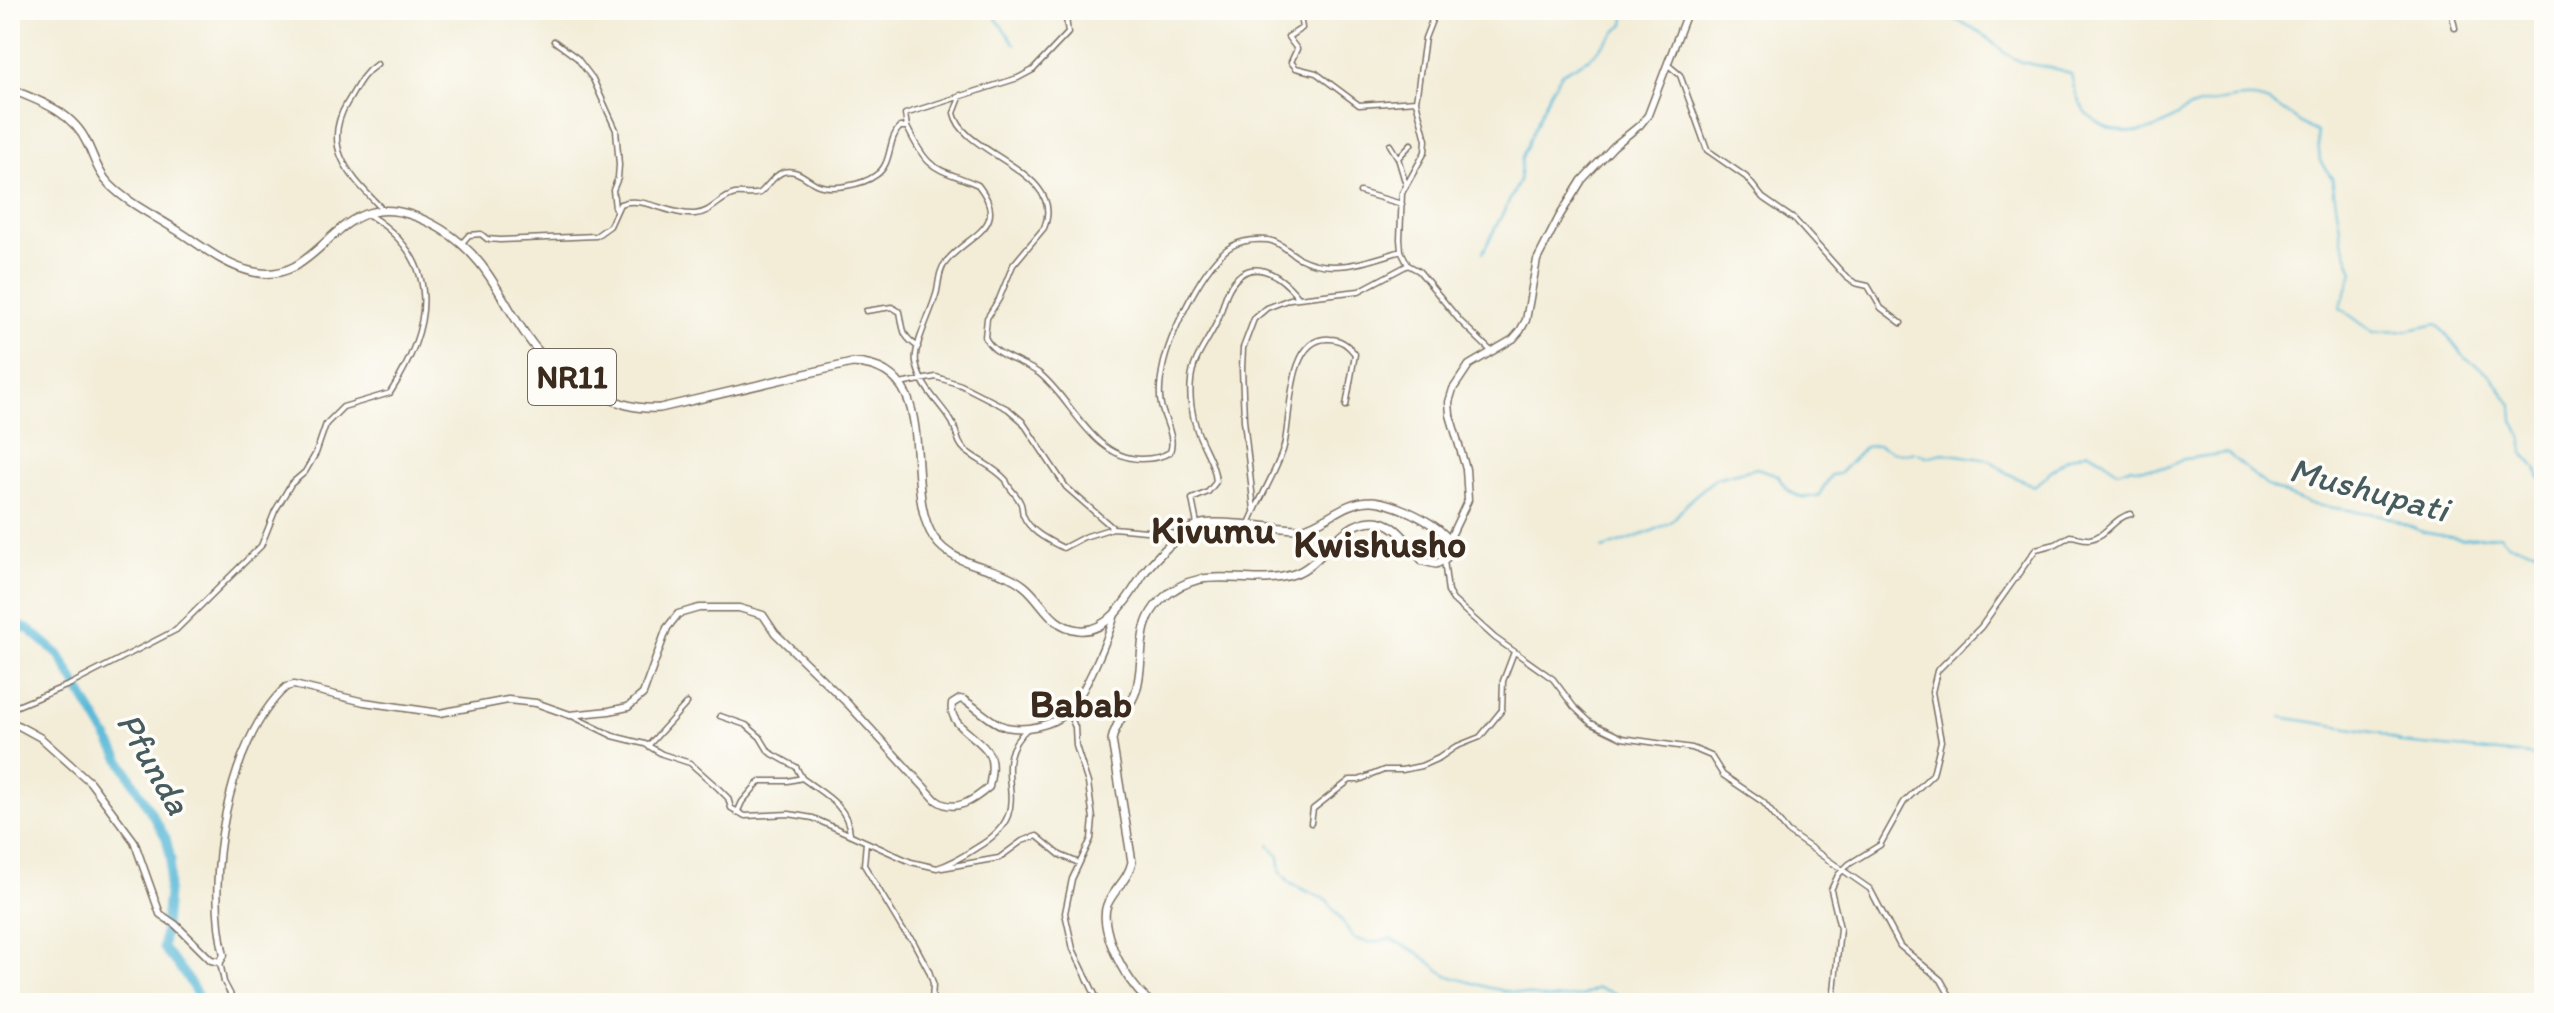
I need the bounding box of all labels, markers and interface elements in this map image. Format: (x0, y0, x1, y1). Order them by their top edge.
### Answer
road number: NR11 (528, 349, 616, 405)
water label: Mushupati (2285, 447, 2457, 532)
district label: Kivumu (1151, 507, 1276, 553)
district label: Kwishusho (1294, 521, 1466, 567)
district label: Babab (1030, 681, 1132, 727)
water label: Pfunda (108, 704, 201, 823)

